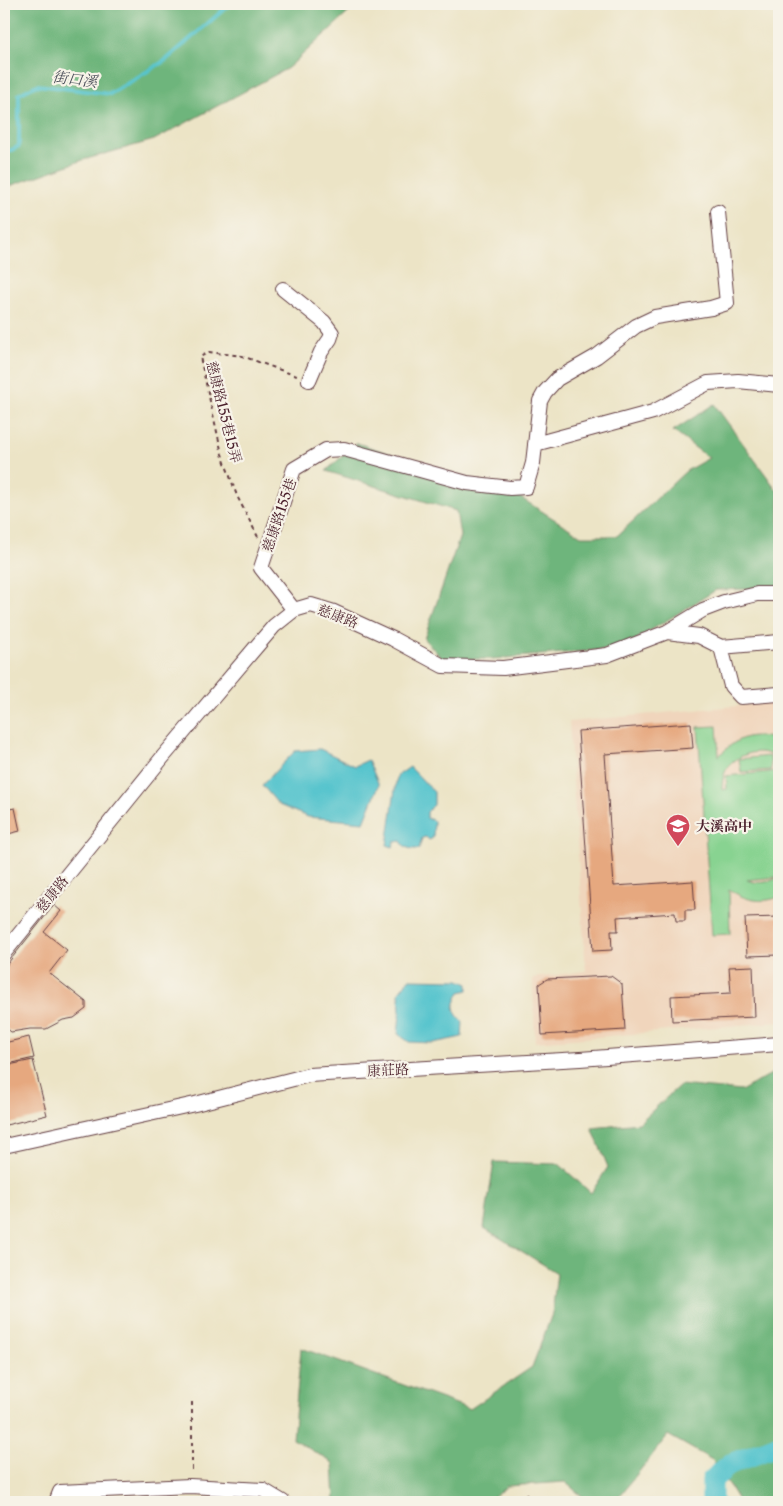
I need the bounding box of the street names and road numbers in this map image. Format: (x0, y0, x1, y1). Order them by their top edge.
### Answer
street label: 慈康路155巷15弄 (203, 359, 245, 465)
street label: 慈康路155巷 (258, 476, 300, 554)
street label: 慈康路 (315, 600, 361, 632)
street label: 慈康路 (32, 872, 72, 916)
street label: 康莊路 (367, 1060, 409, 1080)

